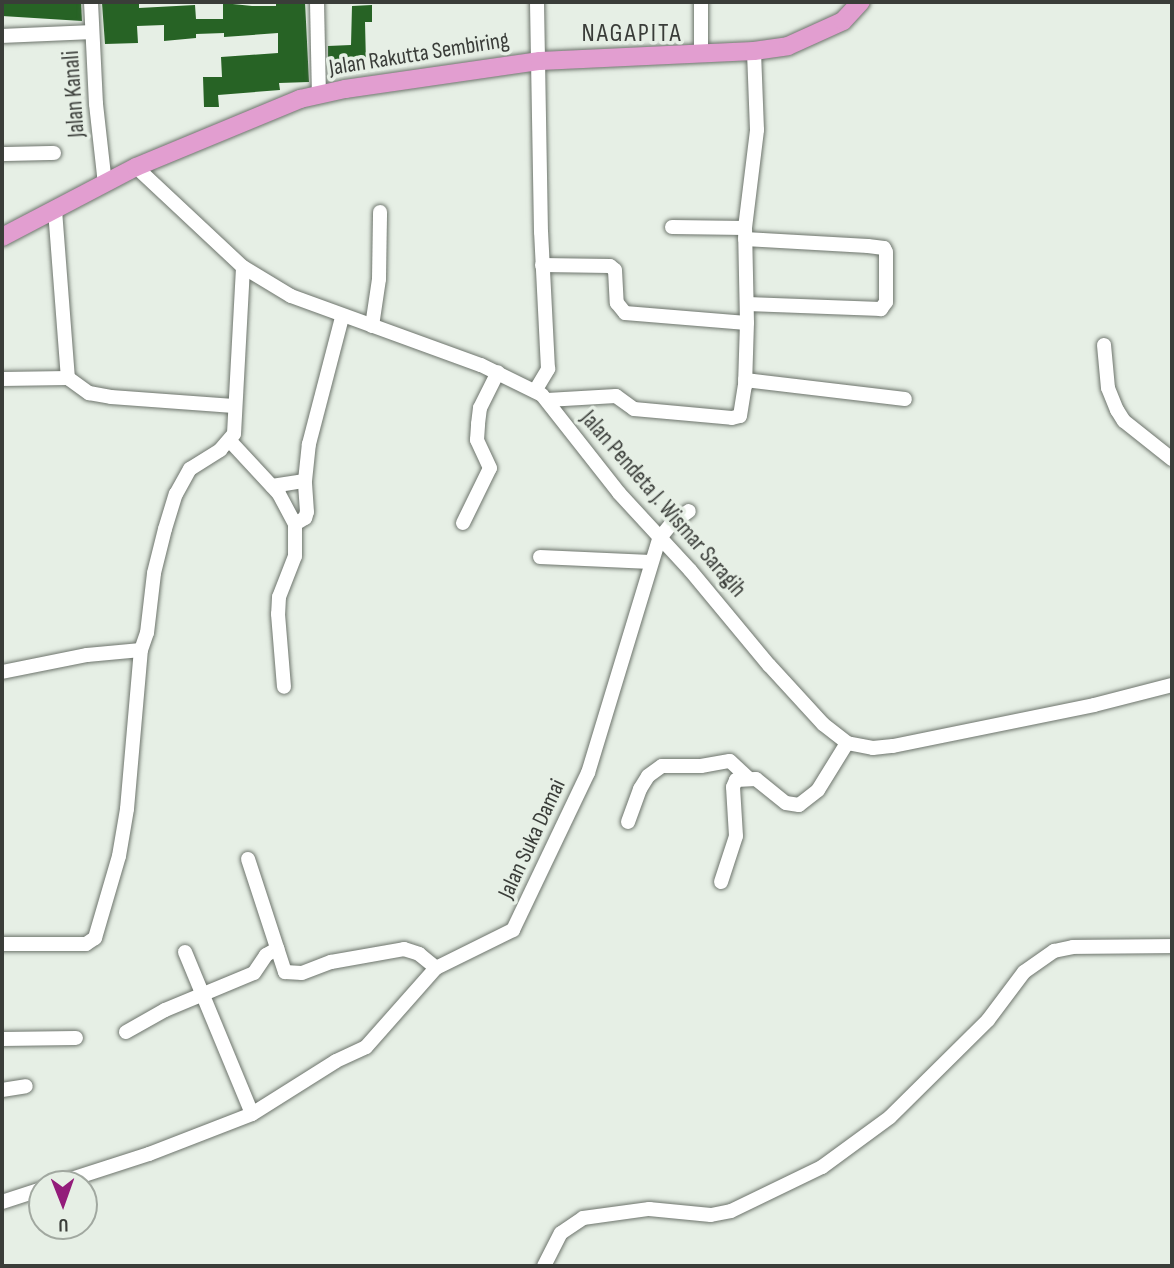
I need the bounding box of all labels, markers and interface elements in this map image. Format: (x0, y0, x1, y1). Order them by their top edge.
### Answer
district label: NAGAPITA (582, 18, 682, 50)
street label: Jalan Rakutta Sembiring (327, 26, 511, 82)
street label: Jalan Kanali (57, 50, 91, 138)
street label: Jalan Pendeta J. Wismar Saragih (575, 405, 751, 603)
street label: Jalan Suka Damai (492, 775, 572, 903)
north arrow (28, 1170, 98, 1240)
text: U (58, 1213, 68, 1236)

